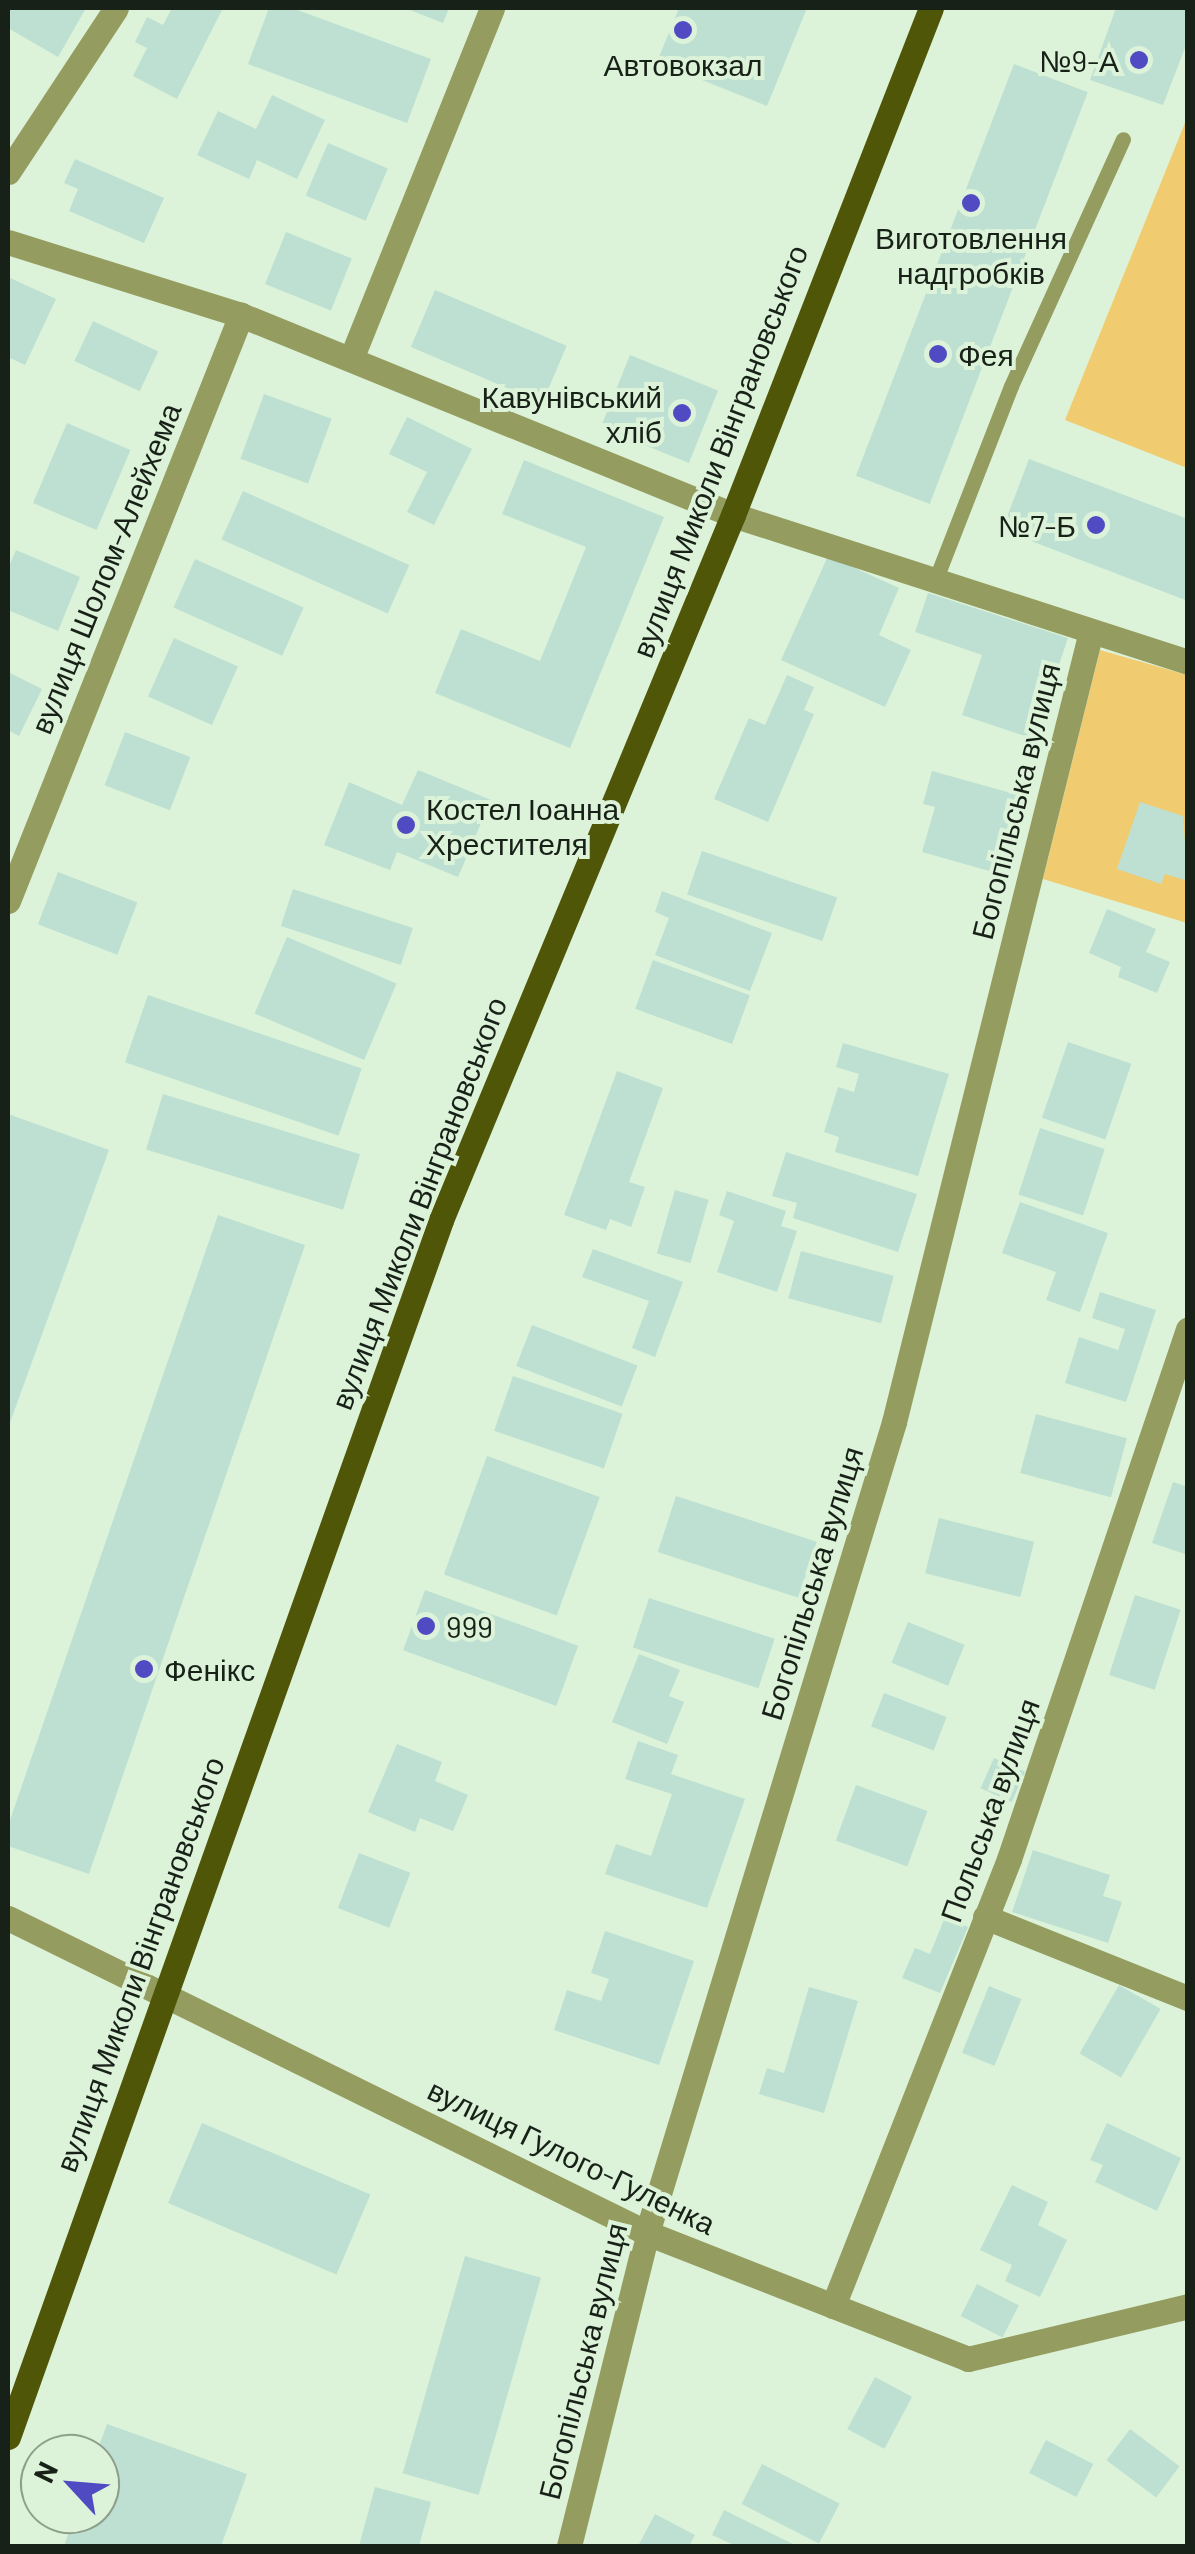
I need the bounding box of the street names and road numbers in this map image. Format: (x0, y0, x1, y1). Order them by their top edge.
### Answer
street label: вулиця Миколи Вінграновського (624, 240, 814, 662)
street label: вулиця Шолом-Алейхема (22, 397, 188, 739)
street label: Богопільська вулиця (963, 659, 1067, 943)
street label: вулиця Миколи Вінграновського (323, 992, 513, 1414)
street label: Богопільська вулиця (752, 1442, 870, 1724)
street label: Польська вулиця (932, 1693, 1046, 1927)
street label: вулиця Миколи Вінграновського (47, 1752, 231, 2176)
street label: вулиця Гулого-Гуленка (423, 2071, 721, 2241)
street label: Богопільська вулиця (530, 2219, 634, 2503)

